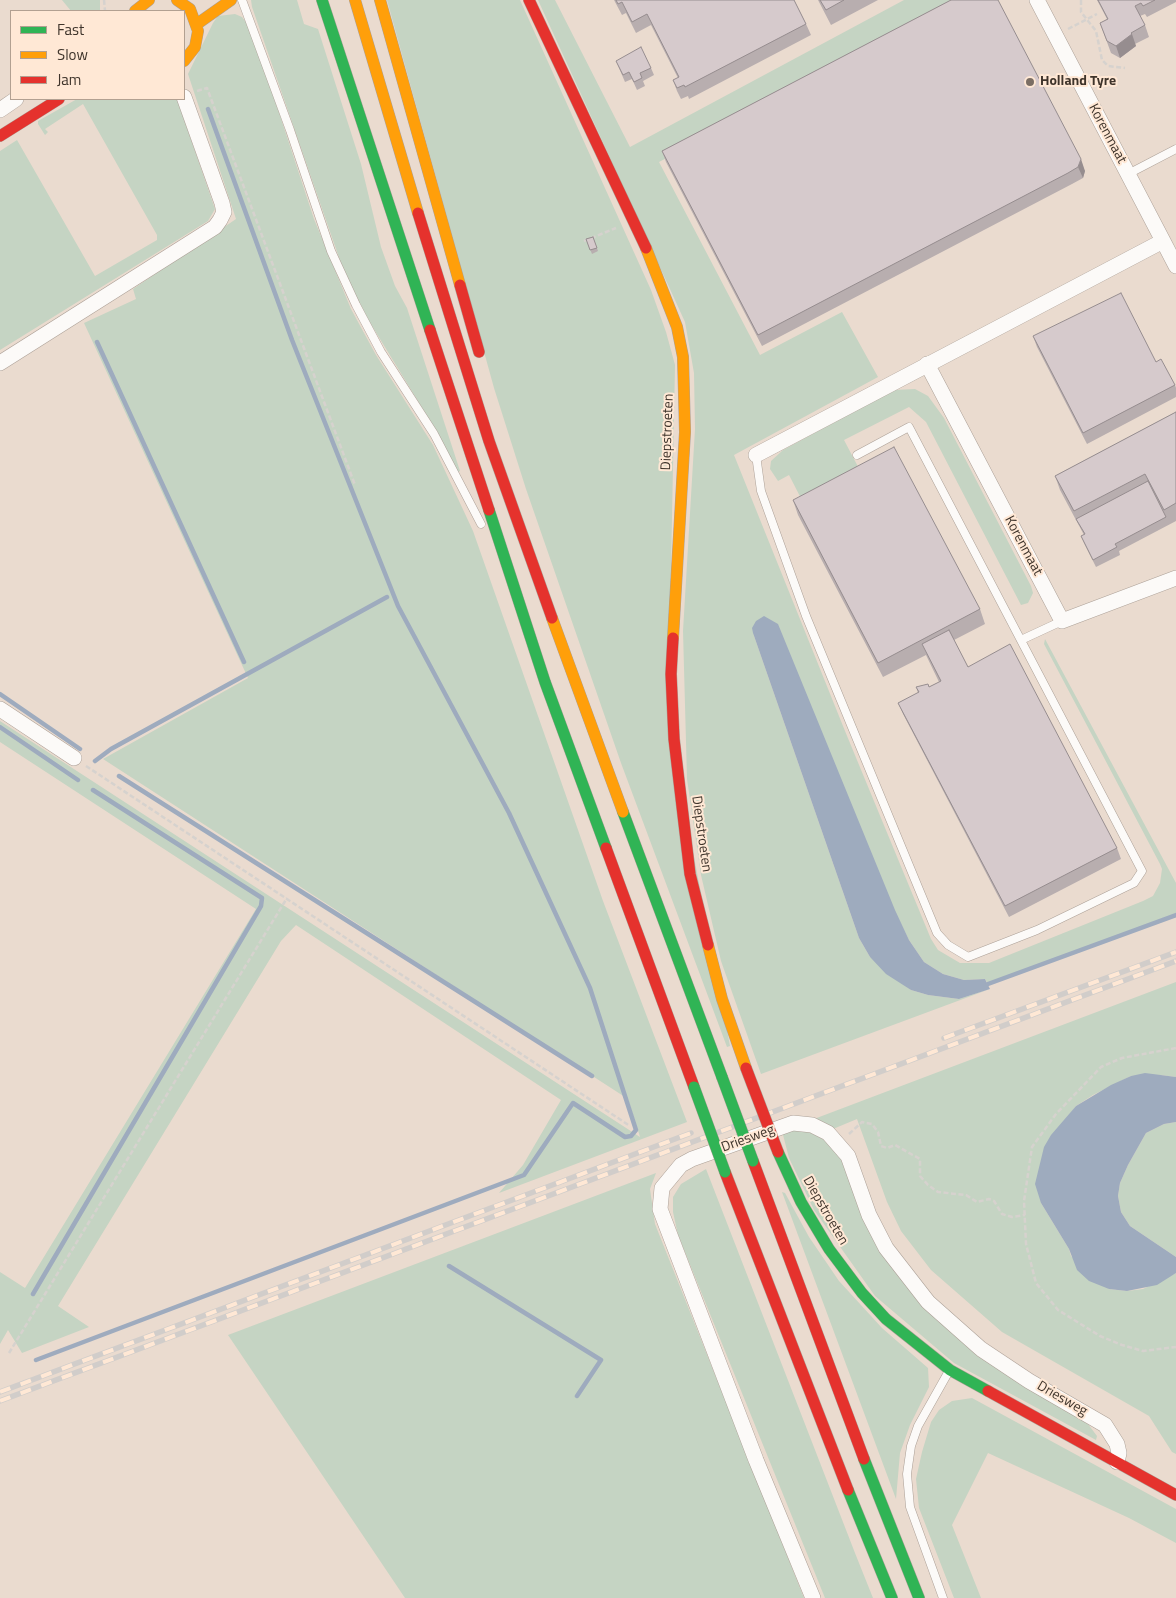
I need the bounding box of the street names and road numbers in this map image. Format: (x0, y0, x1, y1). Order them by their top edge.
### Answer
street label: Korenmaat (1084, 101, 1130, 167)
street label: Diepstroeten (658, 393, 678, 471)
street label: Korenmaat (1000, 513, 1046, 579)
street label: Diepstroeten (687, 795, 715, 873)
street label: Driesweg (719, 1122, 777, 1156)
street label: Diepstroeten (799, 1174, 851, 1248)
street label: Driesweg (1034, 1378, 1090, 1420)

